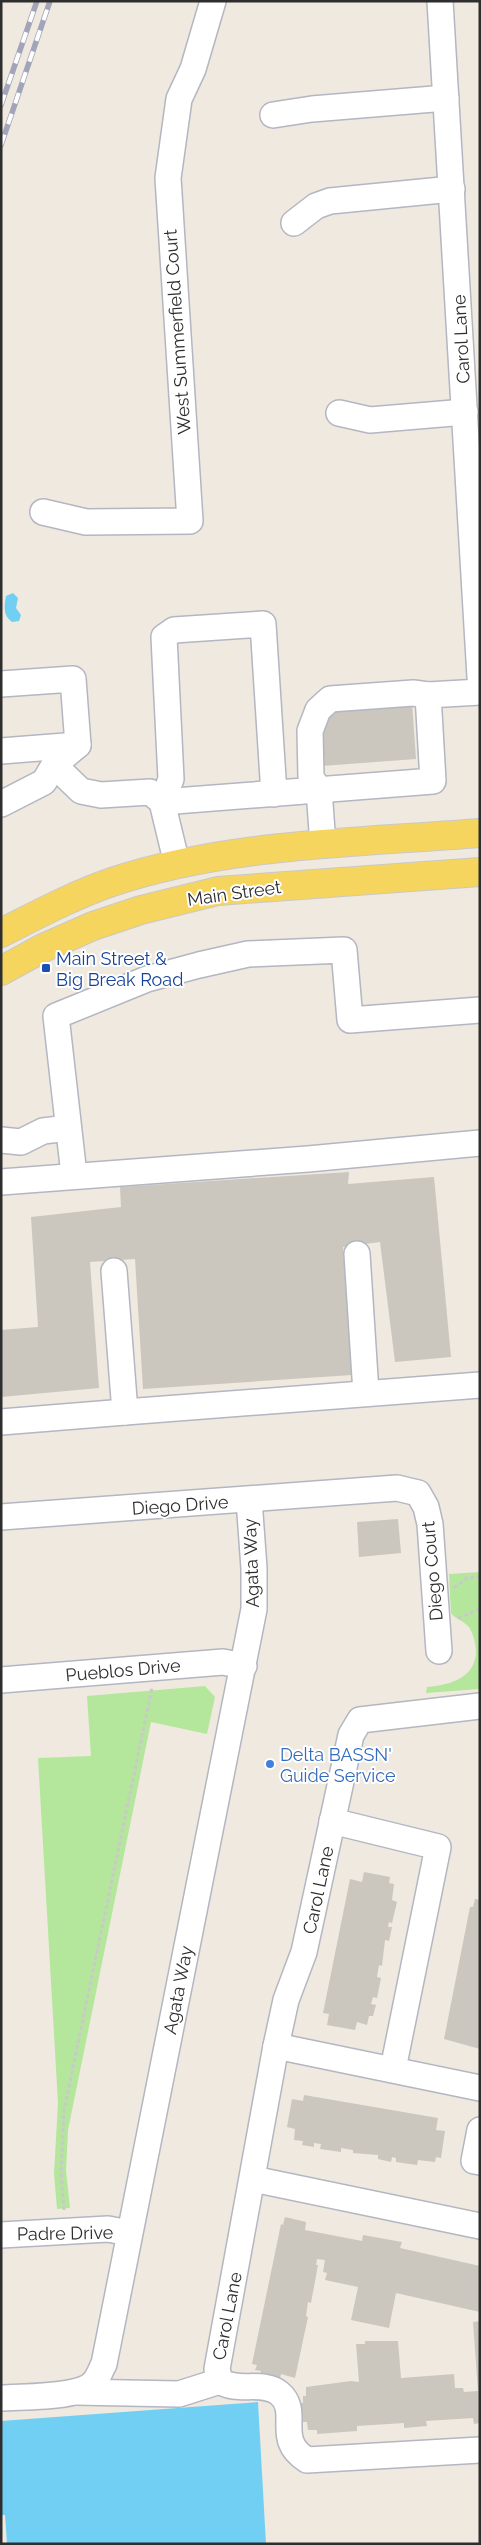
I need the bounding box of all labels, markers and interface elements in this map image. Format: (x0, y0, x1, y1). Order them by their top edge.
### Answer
street label: West Summerfield Court (159, 229, 195, 435)
street label: Carol Lane (448, 293, 474, 384)
street label: Main Street (186, 876, 282, 910)
place label: Main Street & Big Break Road (56, 948, 183, 990)
marker: Main Street & Big Break Road (40, 962, 52, 974)
street label: Diego Drive (131, 1491, 229, 1519)
street label: Agata Way (239, 1518, 263, 1608)
street label: Diego Court (417, 1520, 447, 1622)
street label: Pueblos Drive (65, 1654, 182, 1685)
place label: Delta BASSN' Guide Service (280, 1744, 396, 1786)
marker: Delta BASSN' Guide Service (264, 1758, 276, 1770)
street label: Carol Lane (298, 1844, 338, 1936)
street label: Agata Way (159, 1944, 197, 2036)
street label: Padre Drive (17, 2222, 114, 2244)
street label: Carol Lane (208, 2270, 246, 2362)

